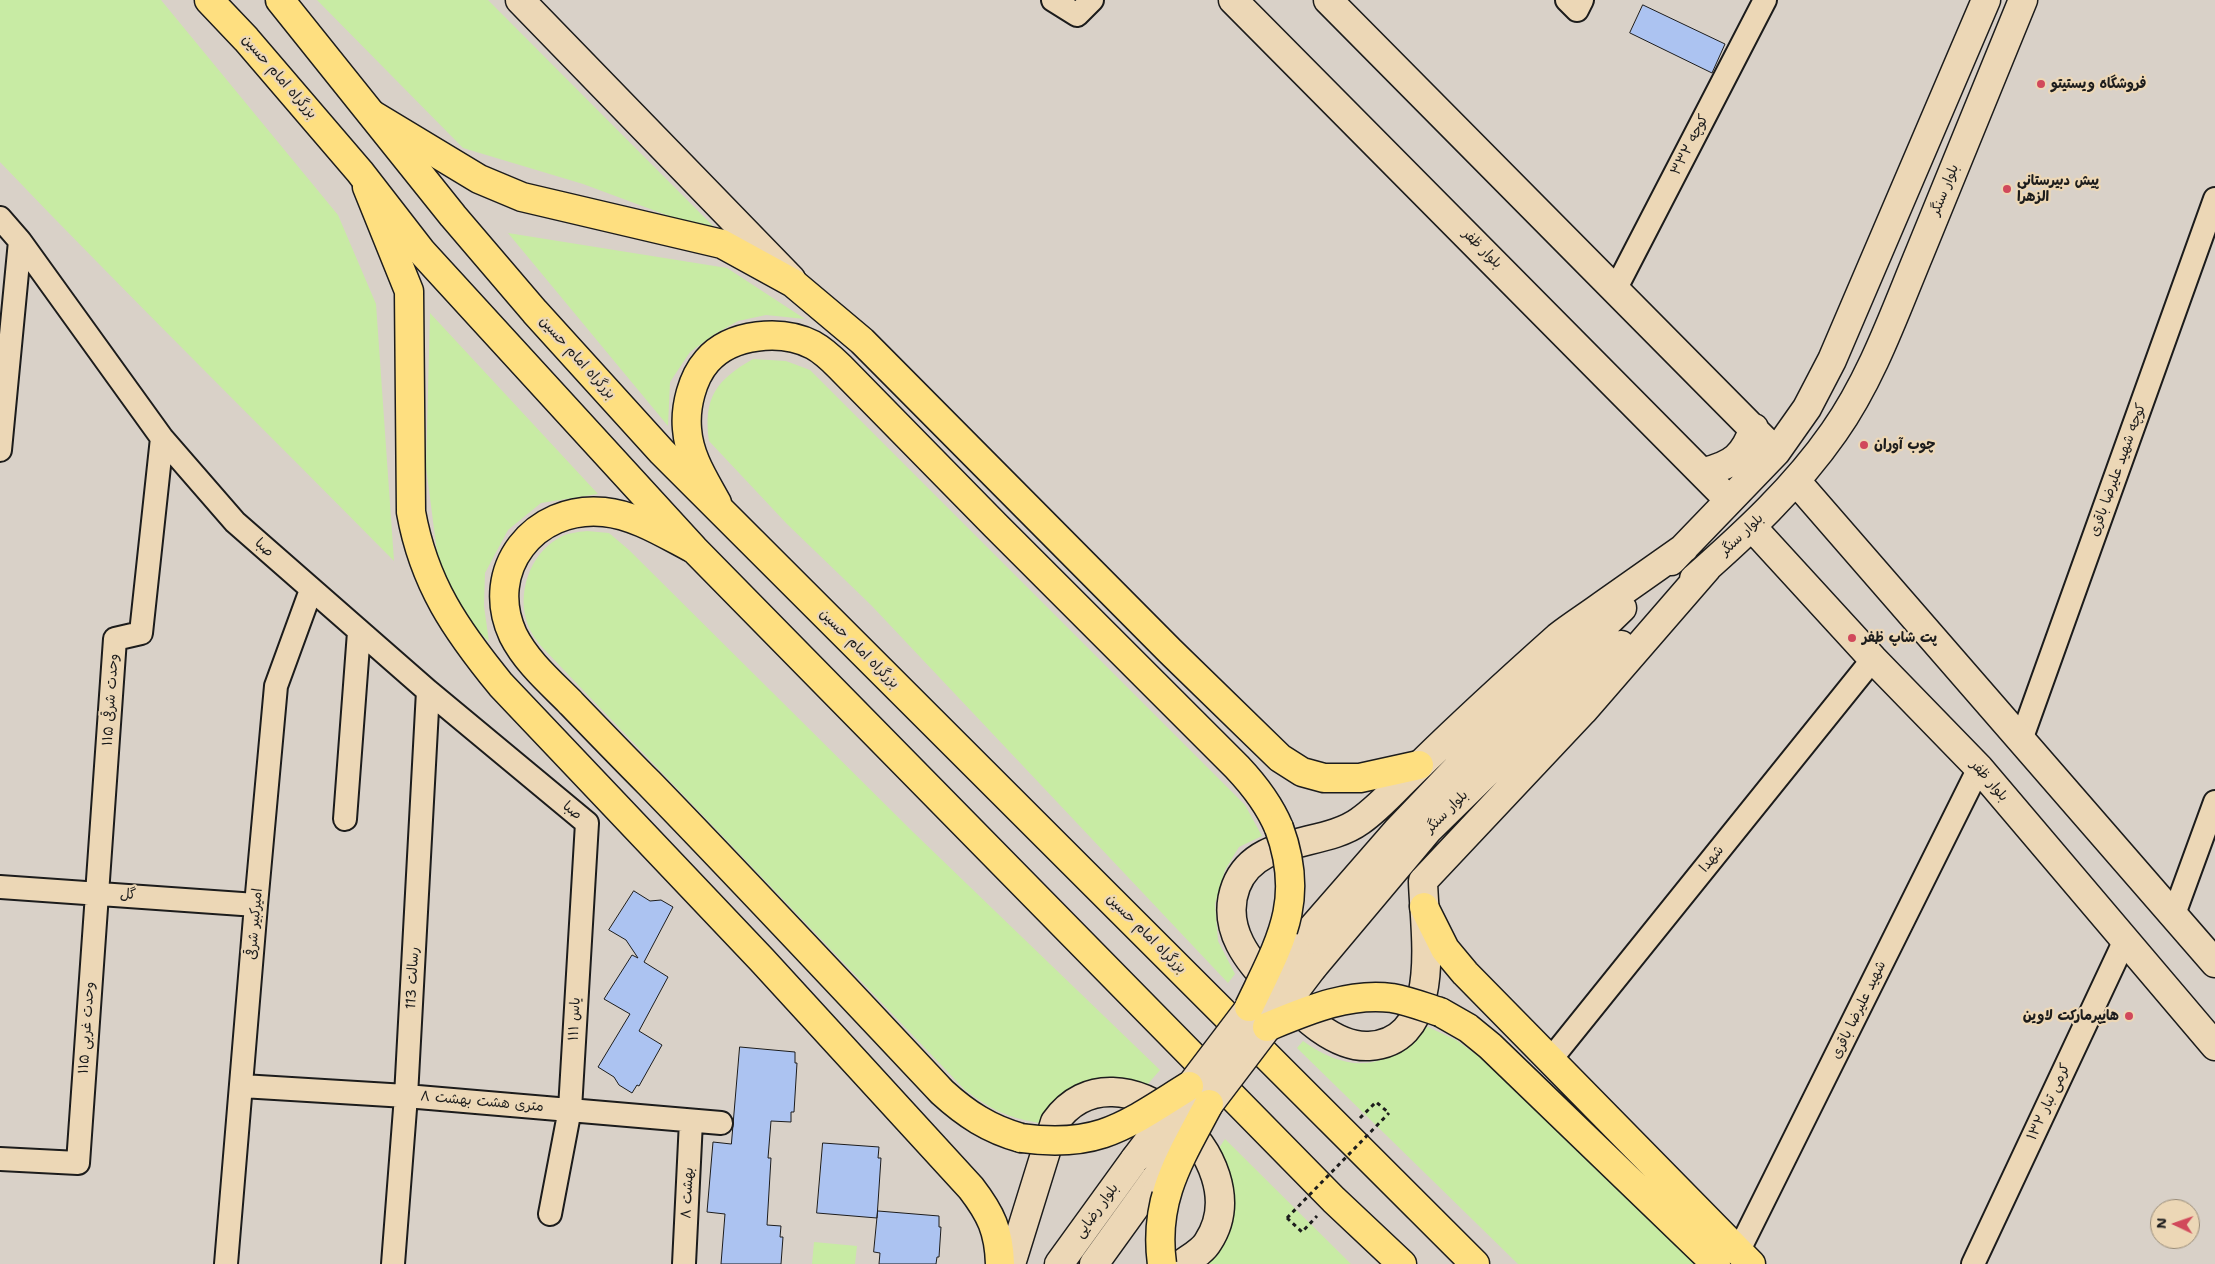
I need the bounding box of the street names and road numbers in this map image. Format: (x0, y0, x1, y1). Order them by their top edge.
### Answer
street label: بزرگراه امام حسین (238, 32, 320, 122)
street label: کوچه ۳۳۲ (1668, 112, 1712, 178)
street label: بلوار سنگر (1927, 162, 1963, 218)
street label: بلوار ظفر (1459, 226, 1505, 272)
street label: بزرگراه امام حسین (535, 313, 619, 403)
street label: کوچه شهید علیرضا باقری (2086, 401, 2150, 539)
street label: بلوار سنگر (1717, 510, 1767, 560)
street label: صبا (251, 535, 277, 561)
street label: بزرگراه امام حسین (816, 606, 902, 692)
street label: ۱۱۵ وحدت شرقی (99, 653, 123, 747)
street label: بلوار ظفر (1967, 757, 2011, 805)
street label: بلوار سنگر (1422, 787, 1472, 837)
street label: صبا (559, 798, 585, 824)
street label: شهدا (1696, 842, 1728, 876)
street label: گل (119, 886, 137, 904)
street label: امیرکبیر شرقی (244, 888, 266, 960)
street label: بزرگراه امام حسین (1103, 891, 1189, 977)
street label: رسالت 113 (403, 946, 423, 1010)
street label: شهید علیرضا باقری (1828, 958, 1890, 1062)
street label: ۱۱۵ وحدت غربی (75, 981, 99, 1075)
street label: یاس ۱۱۱ (565, 997, 585, 1041)
street label: کرمی تبار ۱۳۲ (2024, 1061, 2074, 1143)
street label: ۸ متری هشت بهشت (420, 1088, 544, 1116)
street label: ۸ بهشت (678, 1167, 698, 1219)
street label: بلوار رضایی (1072, 1180, 1122, 1242)

